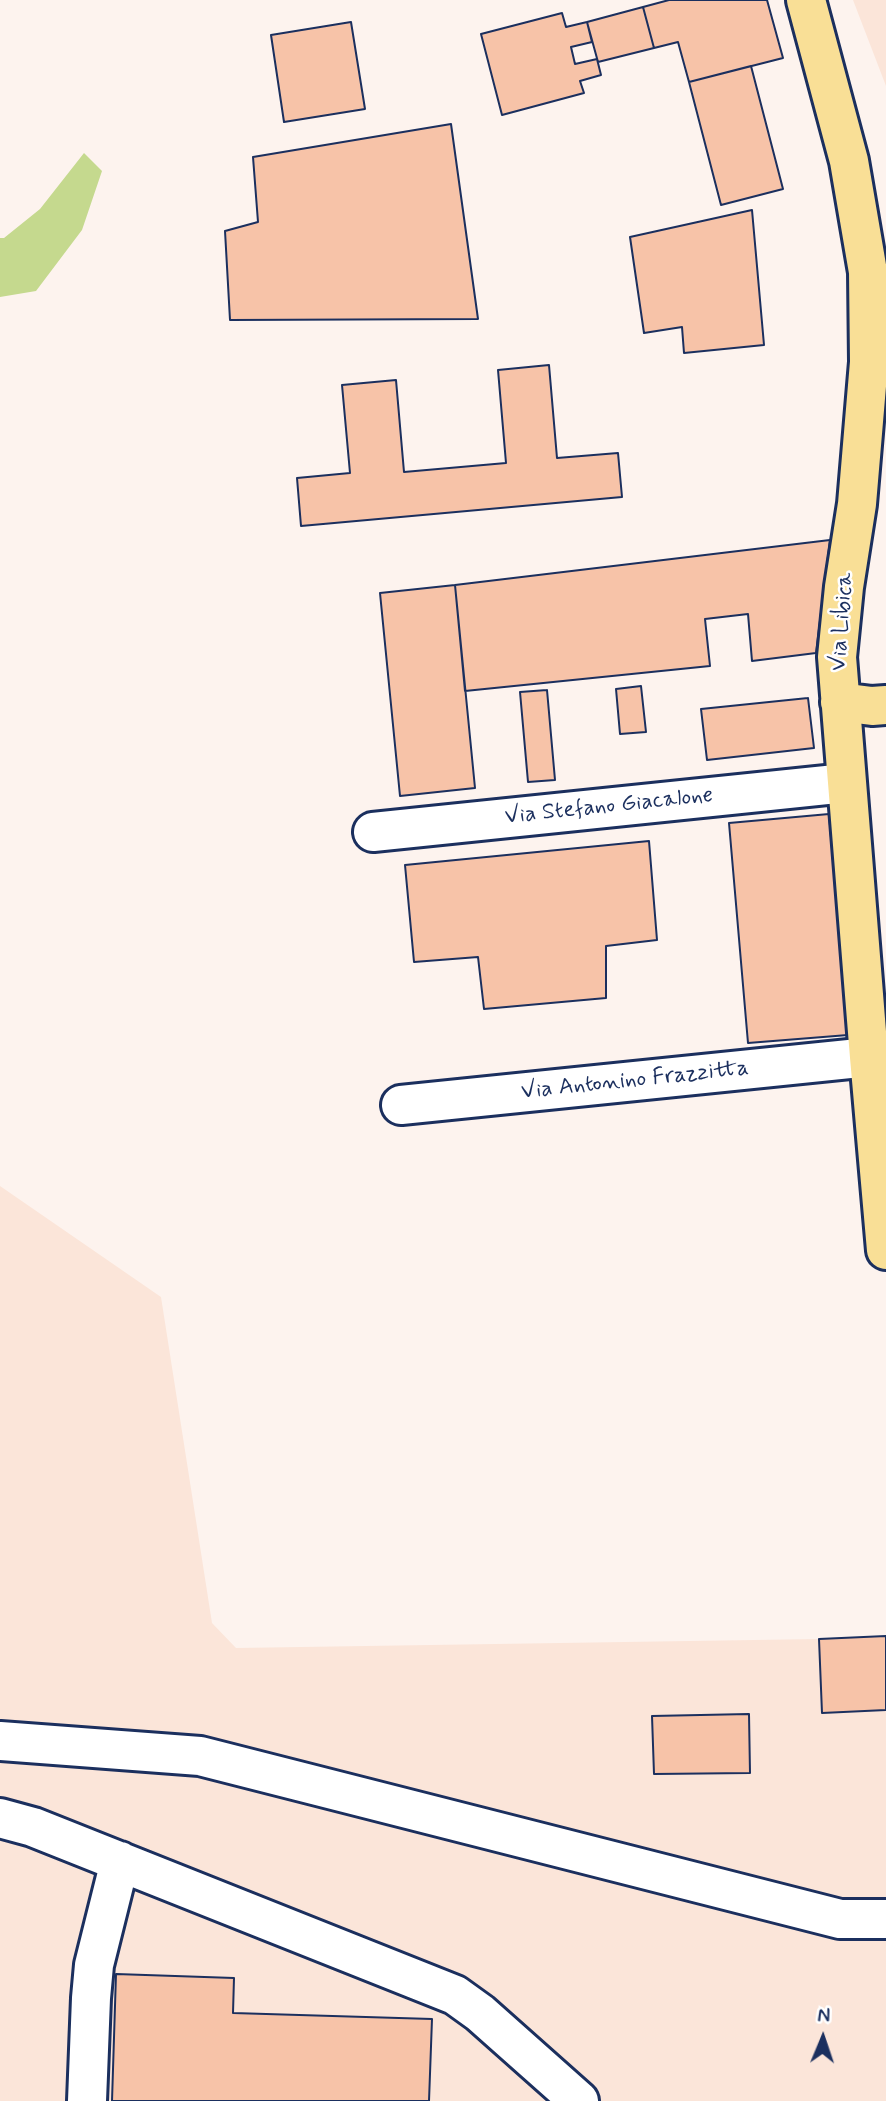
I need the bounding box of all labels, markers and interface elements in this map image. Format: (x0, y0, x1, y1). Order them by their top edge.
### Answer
street label: Via Libica (826, 572, 860, 672)
street label: Via Stefano Giacalone (503, 782, 715, 832)
street label: Via Antonino Frazzitta (520, 1055, 750, 1107)
north arrow (788, 2003, 858, 2073)
text: N (817, 2004, 831, 2029)

